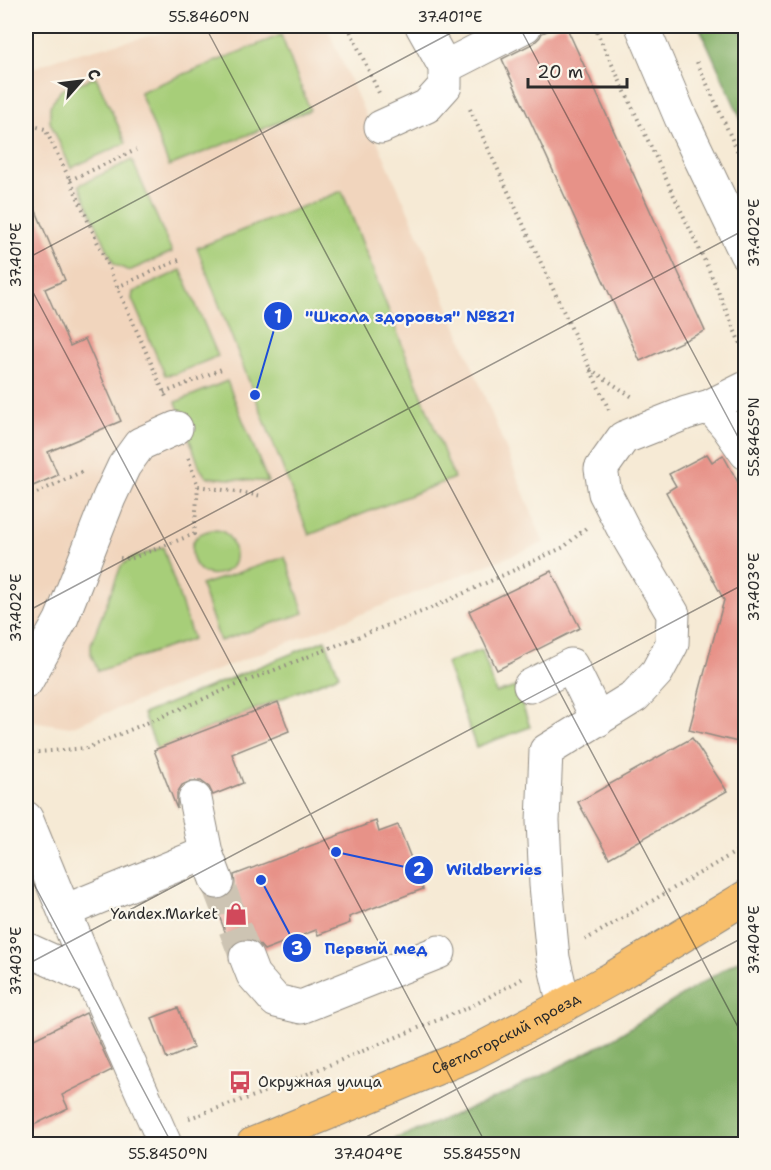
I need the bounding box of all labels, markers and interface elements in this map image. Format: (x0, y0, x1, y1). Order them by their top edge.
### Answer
text: 55.8460°N (169, 7, 249, 27)
text: 37.401°E (418, 7, 482, 27)
north arrow (51, 51, 111, 111)
scale bar (528, 51, 627, 89)
text: 20 m (537, 60, 583, 84)
text: С (82, 65, 105, 84)
text: 37.402°E (744, 199, 764, 267)
text: 37.401°E (6, 223, 26, 287)
callout: "Школа здоровья" №821 (263, 299, 527, 333)
text: 1 (274, 305, 282, 329)
text: "Школа здоровья" №821 (305, 306, 515, 327)
text: 55.8465°N (744, 397, 764, 477)
text: 37.403°E (744, 553, 764, 621)
text: 37.402°E (6, 574, 26, 642)
callout: Wildberries (404, 853, 554, 887)
text: 2 (413, 858, 426, 882)
text: Wildberries (446, 859, 542, 880)
shop icon: Yandex.Market (223, 901, 249, 927)
place label: Yandex.Market (110, 904, 218, 924)
text: 37.404°E (744, 905, 764, 975)
text: 37.403°E (6, 927, 26, 995)
callout: Первый мед (282, 931, 439, 965)
text: 3 (291, 937, 303, 961)
text: Первый мед (325, 938, 428, 959)
street label: Светлогорский проезд (429, 988, 584, 1079)
bus stop icon: Окружная улица (227, 1069, 253, 1095)
place label: Окружная улица (258, 1072, 383, 1092)
text: 55.8450°N (128, 1144, 208, 1164)
text: 37.404°E (333, 1144, 403, 1164)
text: 55.8455°N (443, 1144, 521, 1164)

